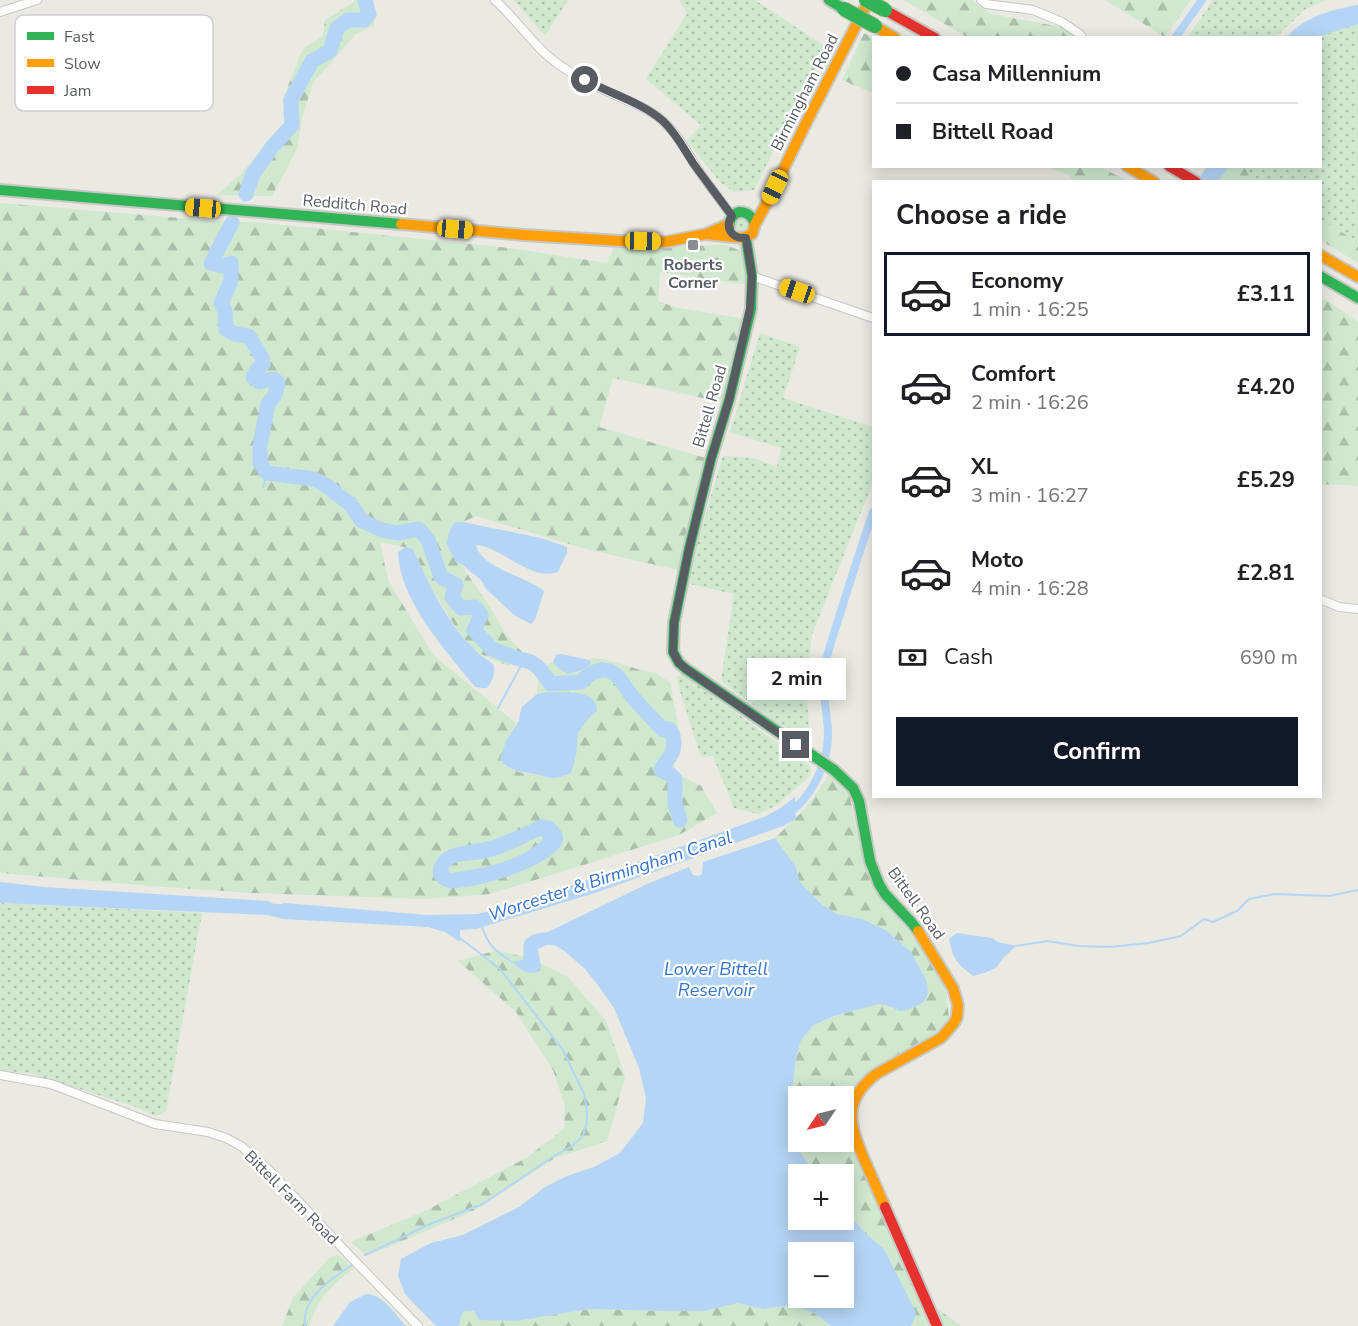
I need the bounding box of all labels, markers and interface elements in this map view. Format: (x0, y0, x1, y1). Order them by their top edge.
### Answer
legend (15, 15, 213, 111)
text: Fast (64, 26, 95, 48)
street label: Birmingham Road (766, 30, 844, 155)
text: Slow (64, 53, 101, 75)
text: Casa Millennium (932, 59, 1101, 89)
route start (571, 66, 598, 93)
text: Jam (63, 80, 91, 102)
text: Bittell Road (932, 117, 1054, 147)
car (759, 167, 791, 207)
street label: Redditch Road (302, 189, 408, 221)
car (184, 197, 222, 219)
text: Choose a ride (896, 197, 1067, 234)
car (436, 218, 474, 240)
car (625, 232, 661, 250)
marker: Roberts Corner (686, 238, 700, 252)
place label: Roberts Corner (664, 254, 723, 294)
text: Economy (971, 266, 1063, 296)
icon: car (899, 267, 953, 321)
car (777, 277, 817, 305)
text: £3.11 (1237, 279, 1295, 309)
text: 1 min · 16:25 (971, 296, 1089, 323)
text: Comfort (971, 359, 1055, 389)
icon: car (899, 360, 953, 414)
street label: Bittell Road (688, 363, 732, 450)
text: £4.20 (1237, 372, 1295, 402)
text: 2 min · 16:26 (971, 389, 1089, 416)
text: XL (971, 452, 998, 482)
icon: car (899, 453, 953, 507)
text: £5.29 (1237, 465, 1295, 495)
text: 3 min · 16:27 (971, 482, 1089, 509)
text: Moto (971, 545, 1024, 575)
icon: car (899, 546, 953, 600)
text: £2.81 (1237, 558, 1295, 588)
text: 4 min · 16:28 (971, 575, 1089, 602)
icon: cash (896, 641, 929, 674)
text: Cash (944, 642, 993, 672)
text: 690 m (1240, 644, 1298, 671)
callout: 2 min (746, 658, 846, 700)
text: 2 min (771, 665, 822, 692)
button: Confirm (896, 717, 1298, 786)
route end (782, 731, 809, 758)
water label: Worcester & Birmingham Canal (485, 825, 735, 927)
street label: Bittell Road (882, 863, 950, 944)
water label: Lower Bittell Reservoir (664, 957, 768, 1002)
north arrow (788, 1086, 854, 1152)
map controls (788, 1086, 854, 1308)
street label: Bittell Farm Road (239, 1146, 343, 1250)
button: + (788, 1164, 854, 1230)
button: − (788, 1242, 854, 1308)

